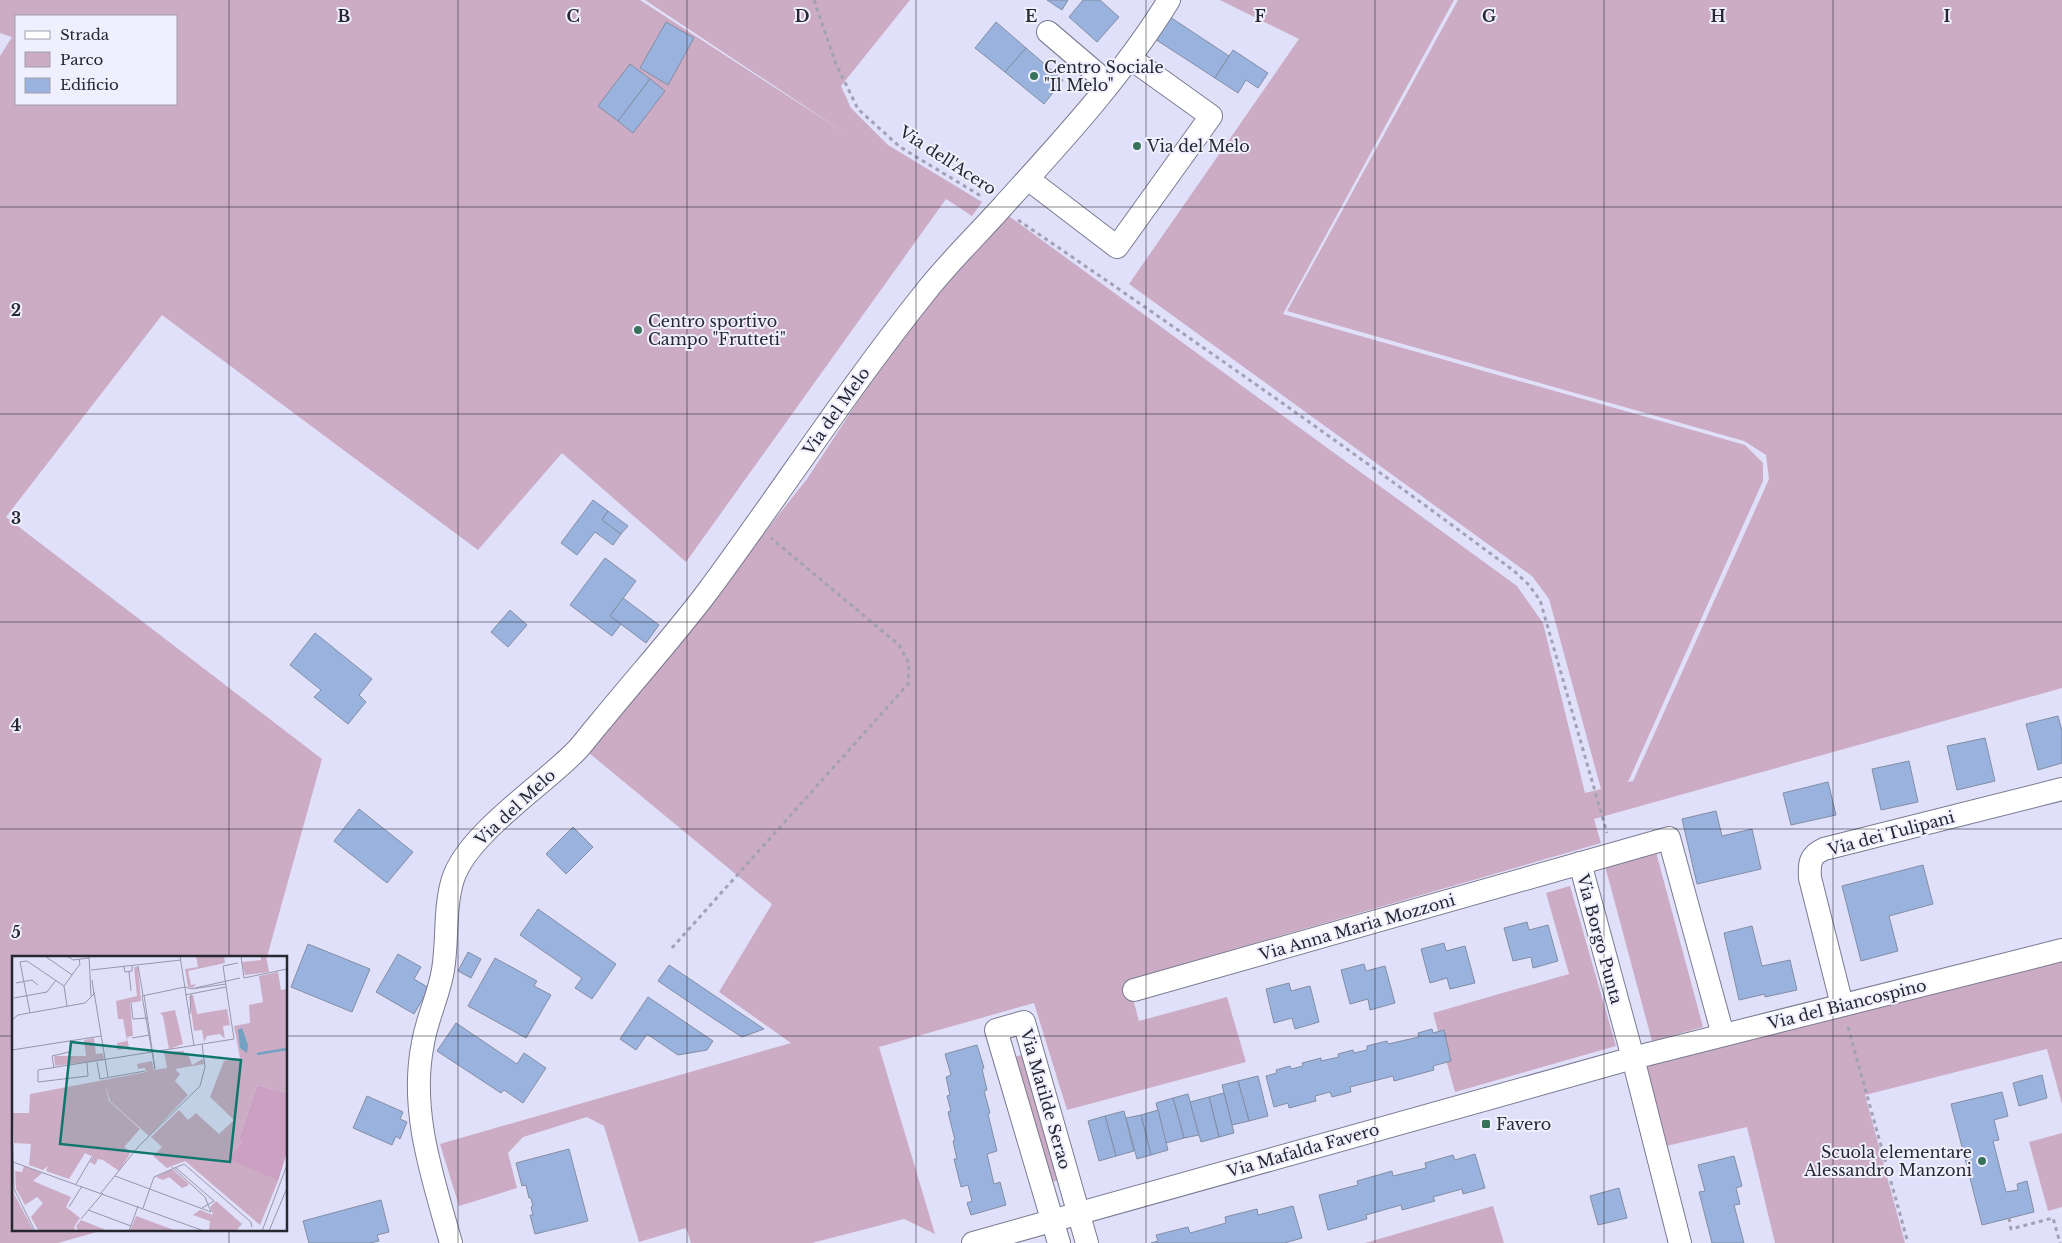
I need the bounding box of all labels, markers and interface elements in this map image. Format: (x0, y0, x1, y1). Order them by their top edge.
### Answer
text: B (338, 6, 351, 26)
text: C (566, 6, 580, 26)
text: D (795, 6, 809, 26)
text: E (1025, 6, 1037, 26)
text: F (1254, 6, 1266, 26)
text: G (1482, 6, 1496, 26)
text: H (1710, 6, 1726, 26)
text: I (1944, 6, 1951, 26)
legend (15, 15, 178, 105)
text: Strada (60, 25, 110, 44)
text: Parco (60, 50, 103, 69)
place label: Centro Sociale "Il Melo" (1044, 57, 1164, 95)
marker: Centro Sociale "Il Melo" (1028, 70, 1040, 82)
text: Edificio (60, 75, 119, 94)
street label: Via dell'Acero (895, 121, 1000, 199)
place label: Via del Melo (1146, 136, 1250, 156)
marker: Via del Melo (1131, 140, 1143, 152)
text: 2 (11, 300, 21, 320)
place label: Centro sportivo Campo "Frutteti" (648, 311, 786, 349)
marker: Centro sportivo Campo "Frutteti" (632, 324, 644, 336)
street label: Via del Melo (798, 363, 874, 460)
text: 3 (11, 508, 21, 528)
text: 4 (11, 715, 21, 735)
street label: Via del Melo (470, 765, 559, 850)
street label: Via dei Tulipani (1825, 806, 1957, 860)
street label: Via Borgo Punta (1573, 871, 1627, 1006)
street label: Via Anna Maria Mozzoni (1256, 889, 1458, 965)
text: 5 (11, 922, 21, 942)
inset map (12, 956, 288, 1230)
street label: Via del Biancospino (1765, 975, 1928, 1034)
street label: Via Matilde Serao (1016, 1026, 1076, 1172)
place label: Favero (1496, 1114, 1551, 1134)
marker: Favero (1480, 1118, 1492, 1130)
street label: Via Mafalda Favero (1224, 1119, 1381, 1182)
place label: Scuola elementare Alessandro Manzoni (1803, 1142, 1973, 1180)
marker: Scuola elementare Alessandro Manzoni (1976, 1155, 1988, 1167)

